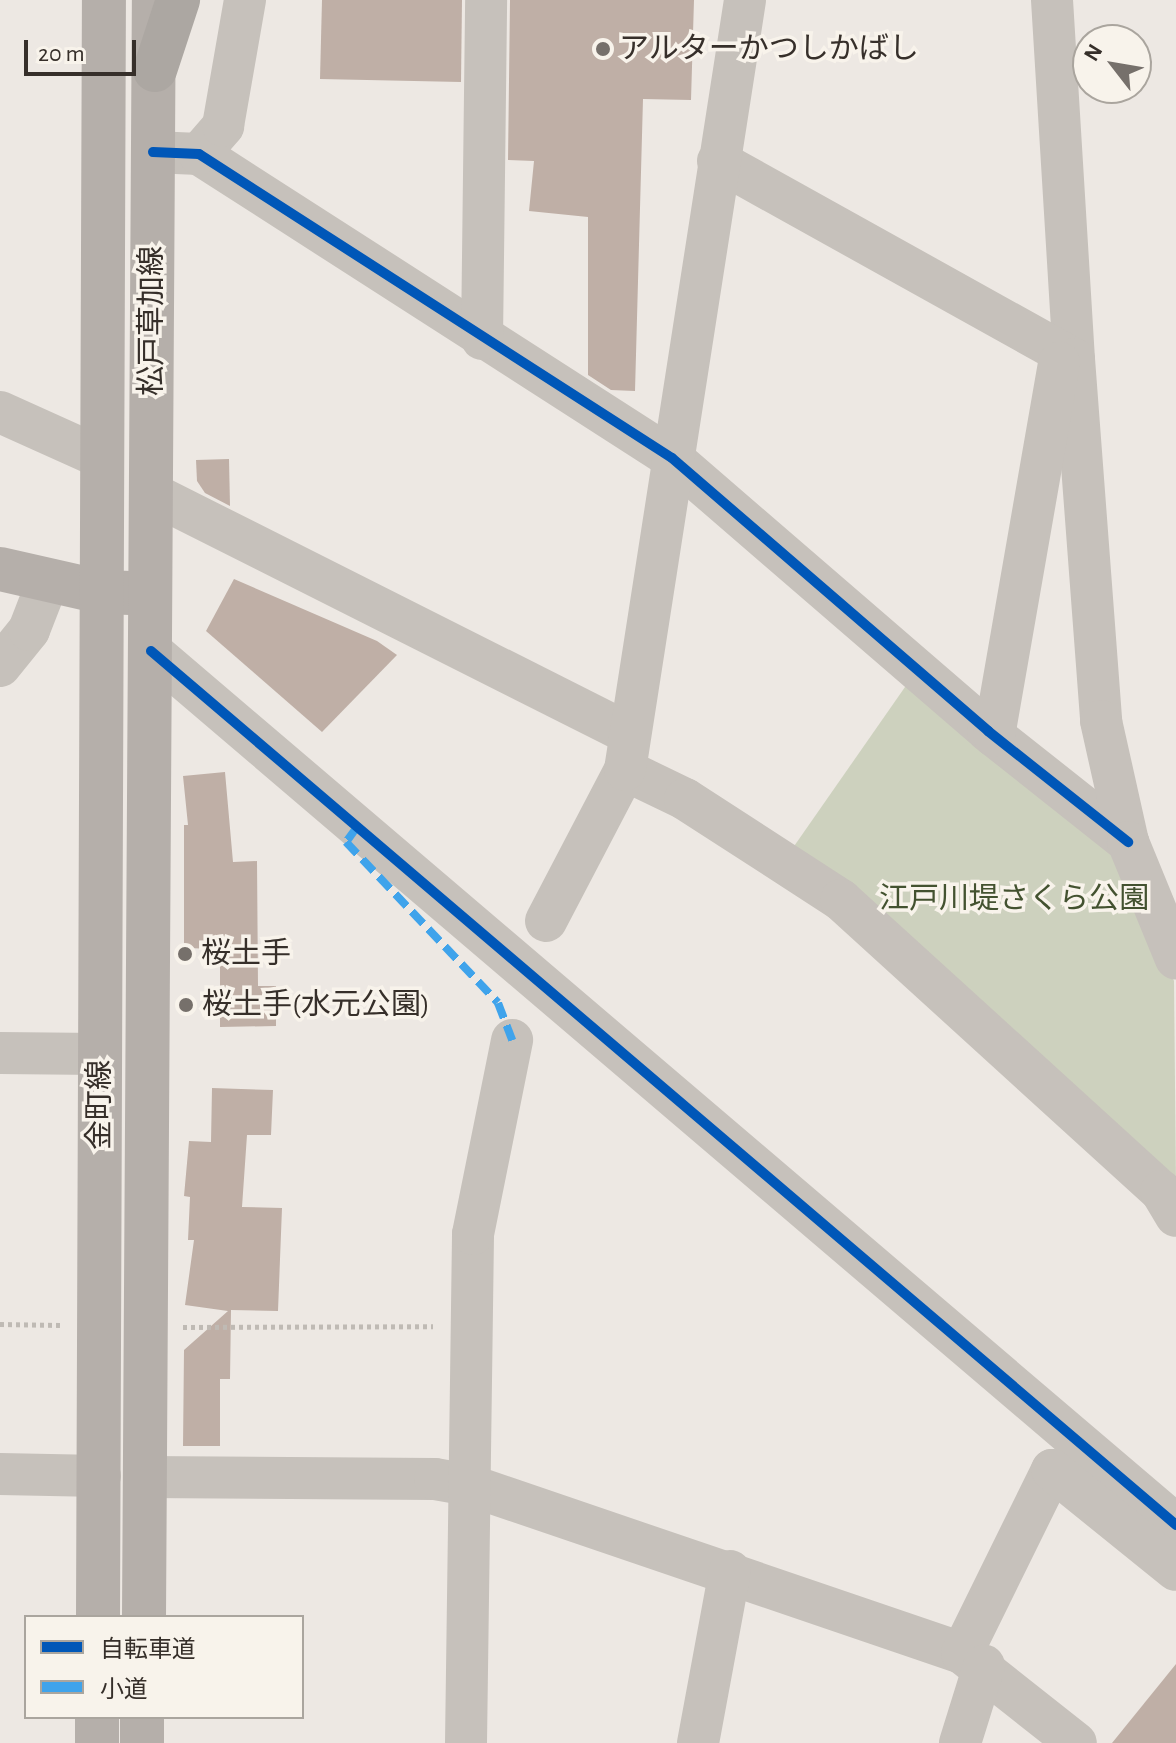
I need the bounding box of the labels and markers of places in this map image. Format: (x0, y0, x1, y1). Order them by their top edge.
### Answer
place label: アルターかつしかばし (619, 31, 919, 67)
marker: アルターかつしかばし (594, 40, 612, 58)
place label: 桜土手 (201, 936, 291, 972)
marker: 桜土手 (176, 945, 194, 963)
place label: 桜土手(水元公園) (202, 987, 430, 1023)
marker: 桜土手(水元公園) (177, 996, 195, 1014)

